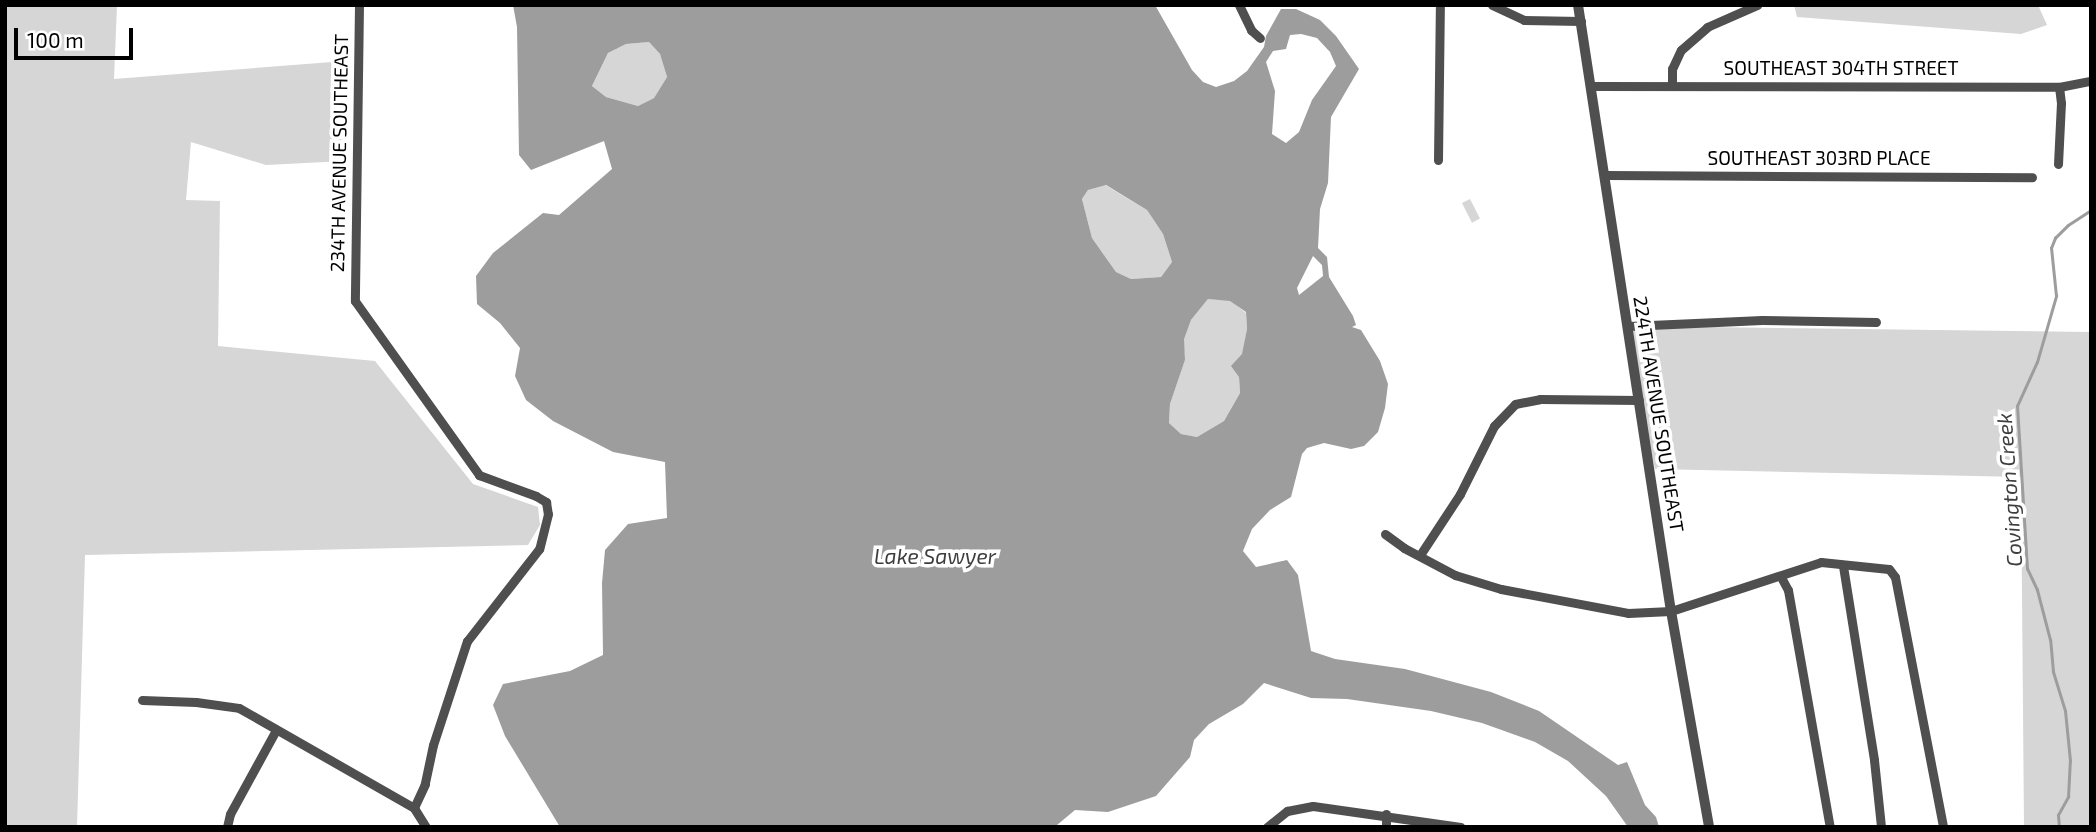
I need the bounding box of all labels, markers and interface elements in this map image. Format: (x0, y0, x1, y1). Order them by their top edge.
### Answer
scale bar (18, 14, 136, 58)
text: 100 m (27, 27, 84, 52)
street label: 234TH AVENUE SOUTHEAST (326, 33, 352, 273)
street label: SOUTHEAST 304TH STREET (1723, 57, 1959, 79)
street label: SOUTHEAST 303RD PLACE (1707, 147, 1931, 169)
street label: 224TH AVENUE SOUTHEAST (1629, 294, 1689, 534)
water label: Covington Creek (1991, 412, 2027, 568)
water label: Lake Sawyer (874, 543, 996, 569)

